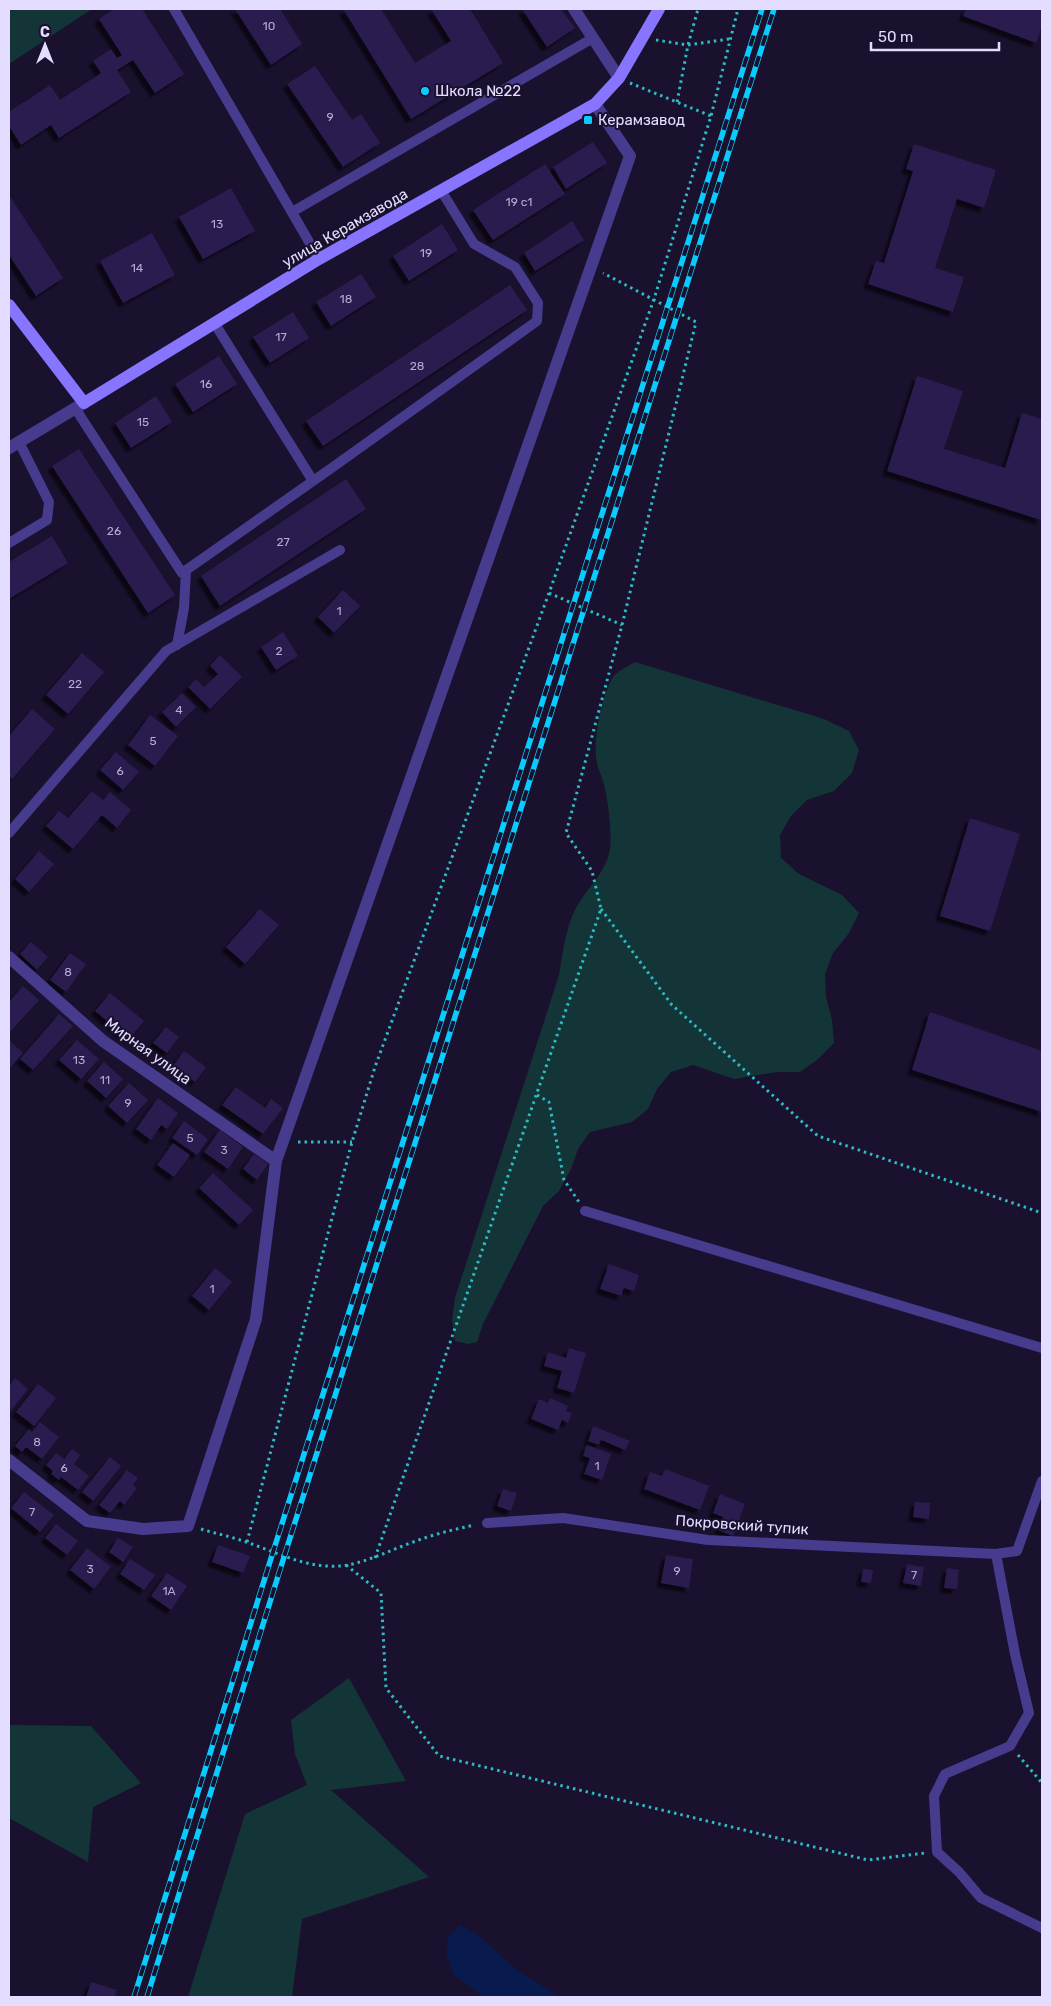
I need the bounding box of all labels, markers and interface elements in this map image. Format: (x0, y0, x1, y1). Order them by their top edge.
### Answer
house number: 10 (263, 19, 275, 33)
north arrow (20, 20, 70, 70)
scale bar (871, 20, 998, 52)
text: С (40, 24, 50, 41)
text: 50 m (878, 28, 913, 46)
place label: Школа №22 (435, 82, 521, 100)
marker: Школа №22 (419, 85, 431, 97)
house number: 9 (326, 110, 334, 124)
place label: Керамзавод (598, 111, 685, 129)
marker: Керамзавод (582, 114, 594, 126)
street label: улица Керамзавода (279, 185, 411, 271)
house number: 19 с1 (506, 195, 532, 209)
house number: 13 (211, 217, 223, 231)
house number: 19 (420, 246, 432, 260)
house number: 14 (131, 261, 144, 275)
house number: 18 (340, 292, 352, 306)
house number: 17 (275, 330, 287, 344)
house number: 28 (410, 359, 424, 373)
house number: 16 (200, 377, 212, 391)
house number: 15 (137, 415, 149, 429)
house number: 26 (107, 524, 121, 538)
house number: 27 (276, 535, 290, 549)
house number: 1 (336, 604, 342, 618)
house number: 2 (275, 644, 283, 658)
house number: 22 (68, 677, 82, 691)
house number: 4 (175, 703, 183, 717)
house number: 5 (149, 734, 157, 748)
house number: 6 (116, 764, 124, 778)
house number: 8 (64, 965, 72, 979)
street label: Мирная улица (101, 1014, 195, 1088)
house number: 13 (73, 1053, 85, 1067)
house number: 11 (100, 1073, 110, 1087)
house number: 9 (124, 1096, 132, 1110)
house number: 5 (186, 1131, 194, 1145)
house number: 3 (220, 1143, 228, 1157)
house number: 1 (209, 1282, 215, 1296)
house number: 8 (33, 1435, 41, 1449)
house number: 1 (594, 1459, 600, 1473)
house number: 6 (60, 1461, 68, 1475)
house number: 7 (29, 1505, 35, 1519)
street label: Покровский тупик (675, 1511, 809, 1539)
house number: 3 (86, 1562, 94, 1576)
house number: 9 (673, 1564, 681, 1578)
house number: 7 (911, 1568, 917, 1582)
house number: 1А (162, 1584, 176, 1598)

